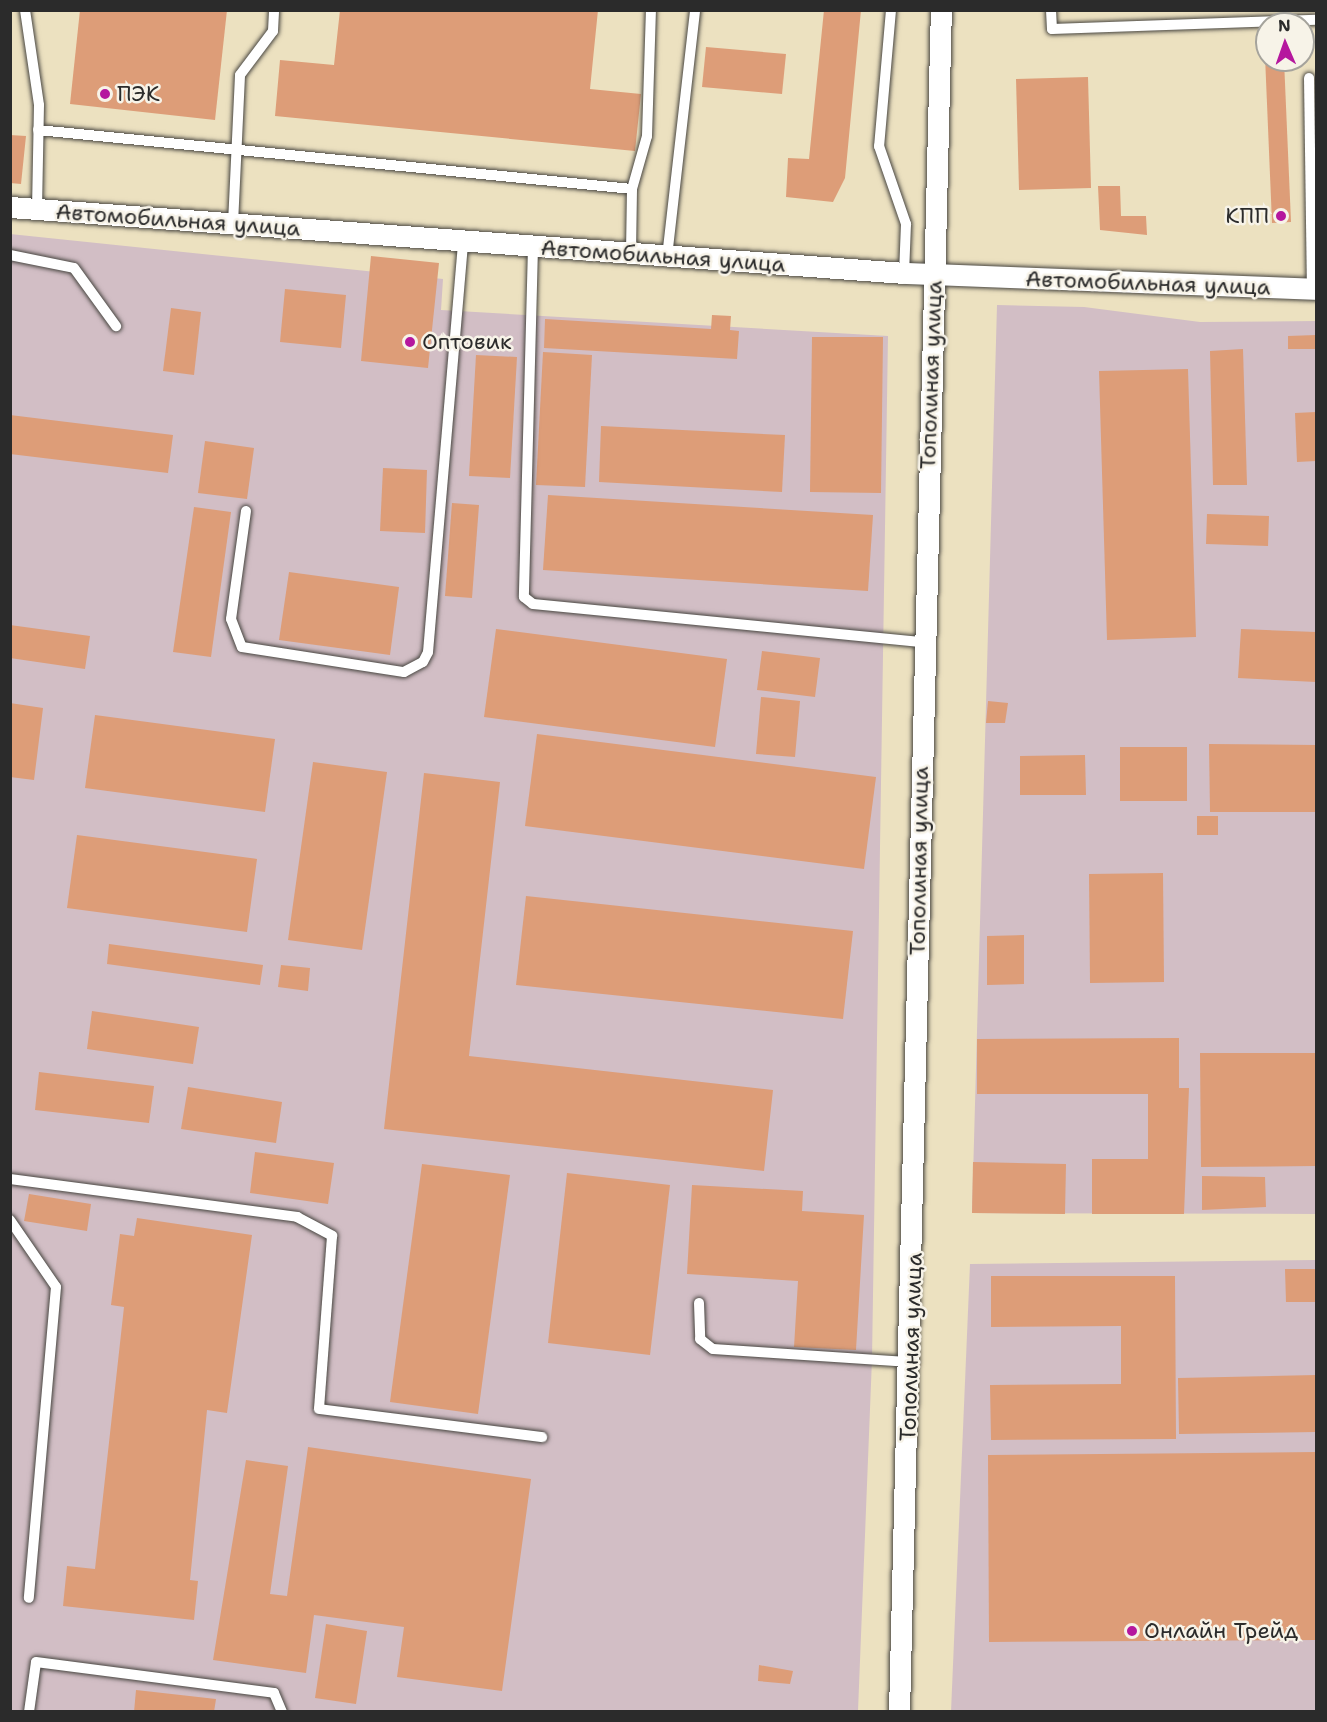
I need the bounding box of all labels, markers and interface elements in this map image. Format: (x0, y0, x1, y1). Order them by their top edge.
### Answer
north arrow (1255, 12, 1315, 72)
text: N (1278, 15, 1291, 36)
place label: ПЭК (117, 81, 160, 107)
marker: ПЭК (98, 87, 112, 101)
street label: Автомобильная улица (55, 198, 301, 242)
place label: КПП (1225, 203, 1269, 229)
marker: КПП (1274, 209, 1288, 223)
street label: Автомобильная улица (540, 234, 786, 278)
street label: Автомобильная улица (1025, 266, 1271, 300)
street label: Тополиная улица (915, 280, 947, 470)
place label: Оптовик (422, 329, 512, 355)
marker: Оптовик (403, 335, 417, 349)
street label: Тополиная улица (904, 766, 934, 956)
street label: Тополиная улица (895, 1252, 927, 1442)
place label: Онлайн Трейд (1144, 1618, 1298, 1644)
marker: Онлайн Трейд (1125, 1624, 1139, 1638)

